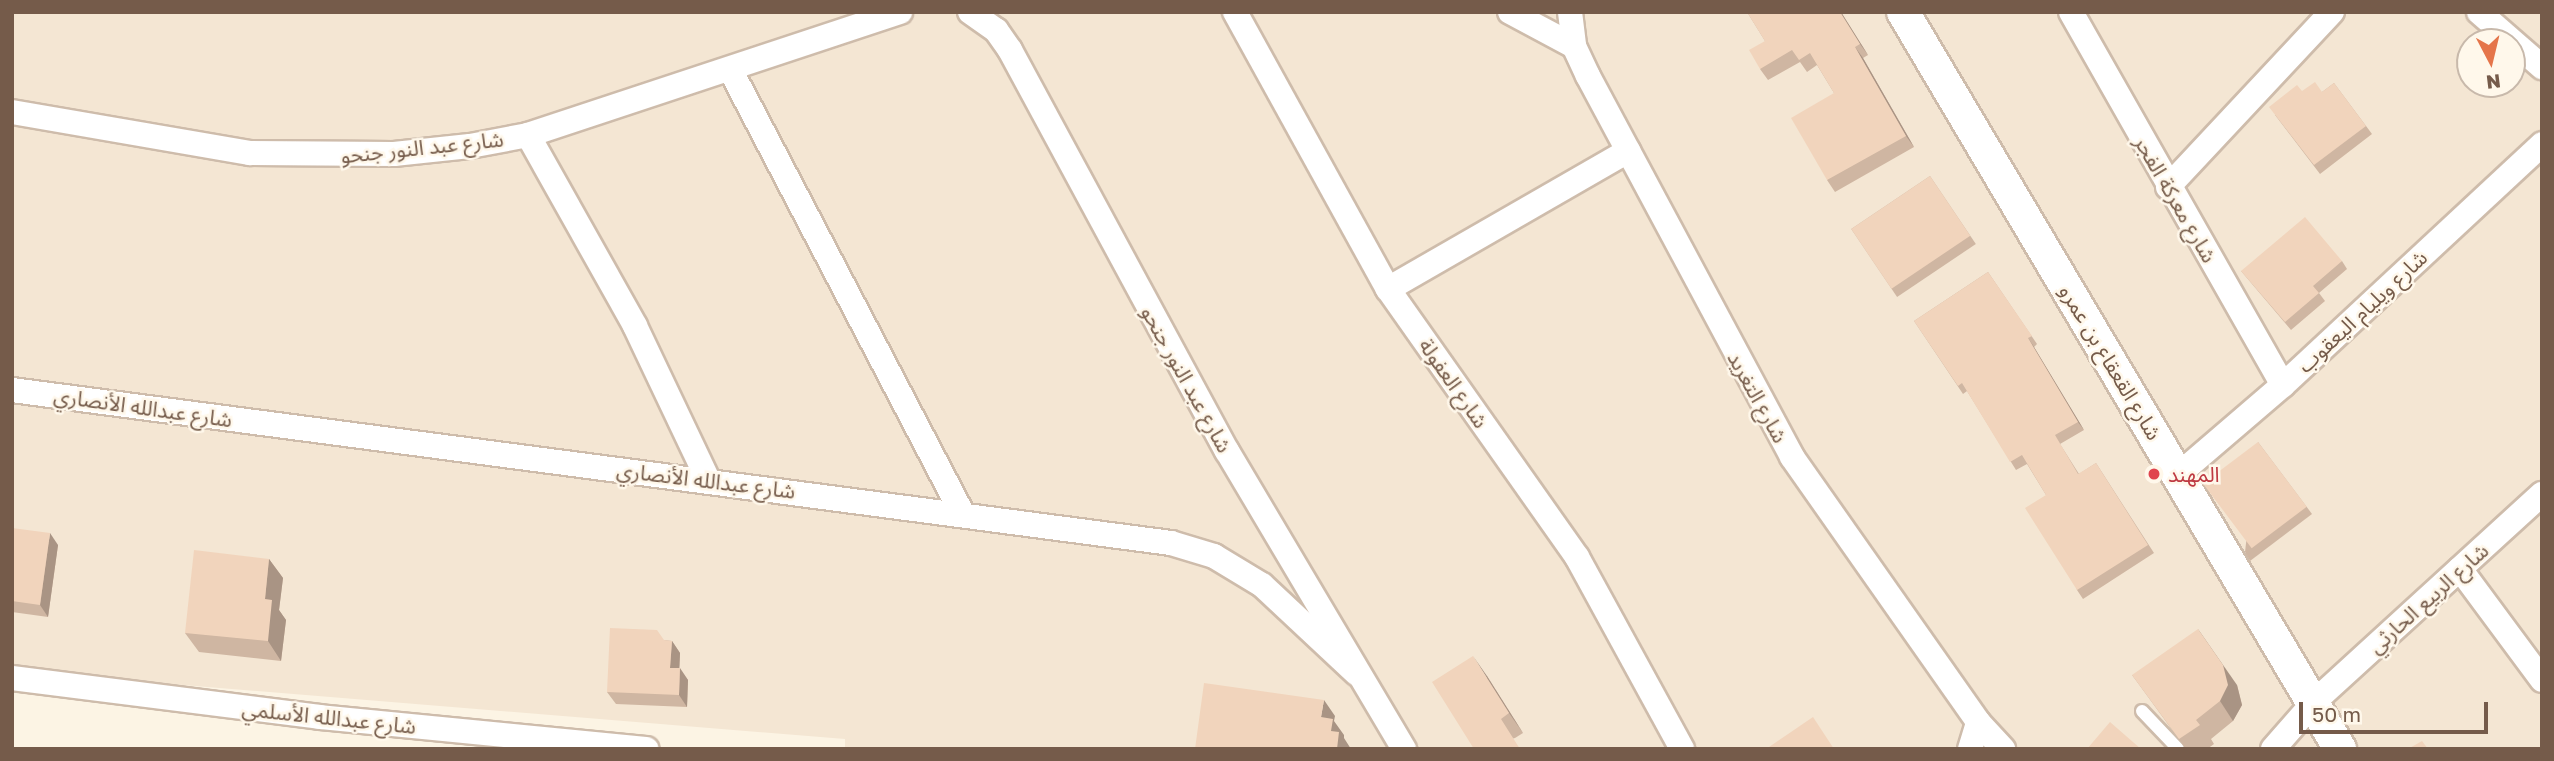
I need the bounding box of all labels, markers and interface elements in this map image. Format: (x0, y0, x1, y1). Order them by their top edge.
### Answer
north arrow (2456, 28, 2526, 98)
text: N (2485, 70, 2502, 95)
street label: شارع عبد النور جنحو (339, 126, 505, 168)
street label: شارع معركة الفجر (2130, 131, 2222, 267)
street label: شارع ويليام اليعقوب (2292, 245, 2432, 377)
street label: شارع القعقاع بن عمرو (2055, 280, 2167, 444)
street label: شارع عبد النور جنحو (1136, 301, 1238, 457)
street label: شارع العفولة (1414, 333, 1494, 433)
street label: شارع التغريد (1723, 347, 1793, 447)
street label: شارع عبدالله الأنصاري (52, 382, 234, 432)
street label: شارع عبدالله الأنصاري (615, 457, 797, 503)
place label: المهند (2168, 461, 2220, 487)
marker: المهند (2146, 466, 2162, 482)
street label: شارع الربيع الحارثي (2363, 537, 2493, 659)
scale bar (2302, 688, 2491, 732)
street label: شارع عبدالله الأسلمي (241, 695, 417, 739)
text: 50 m (2312, 701, 2361, 727)

